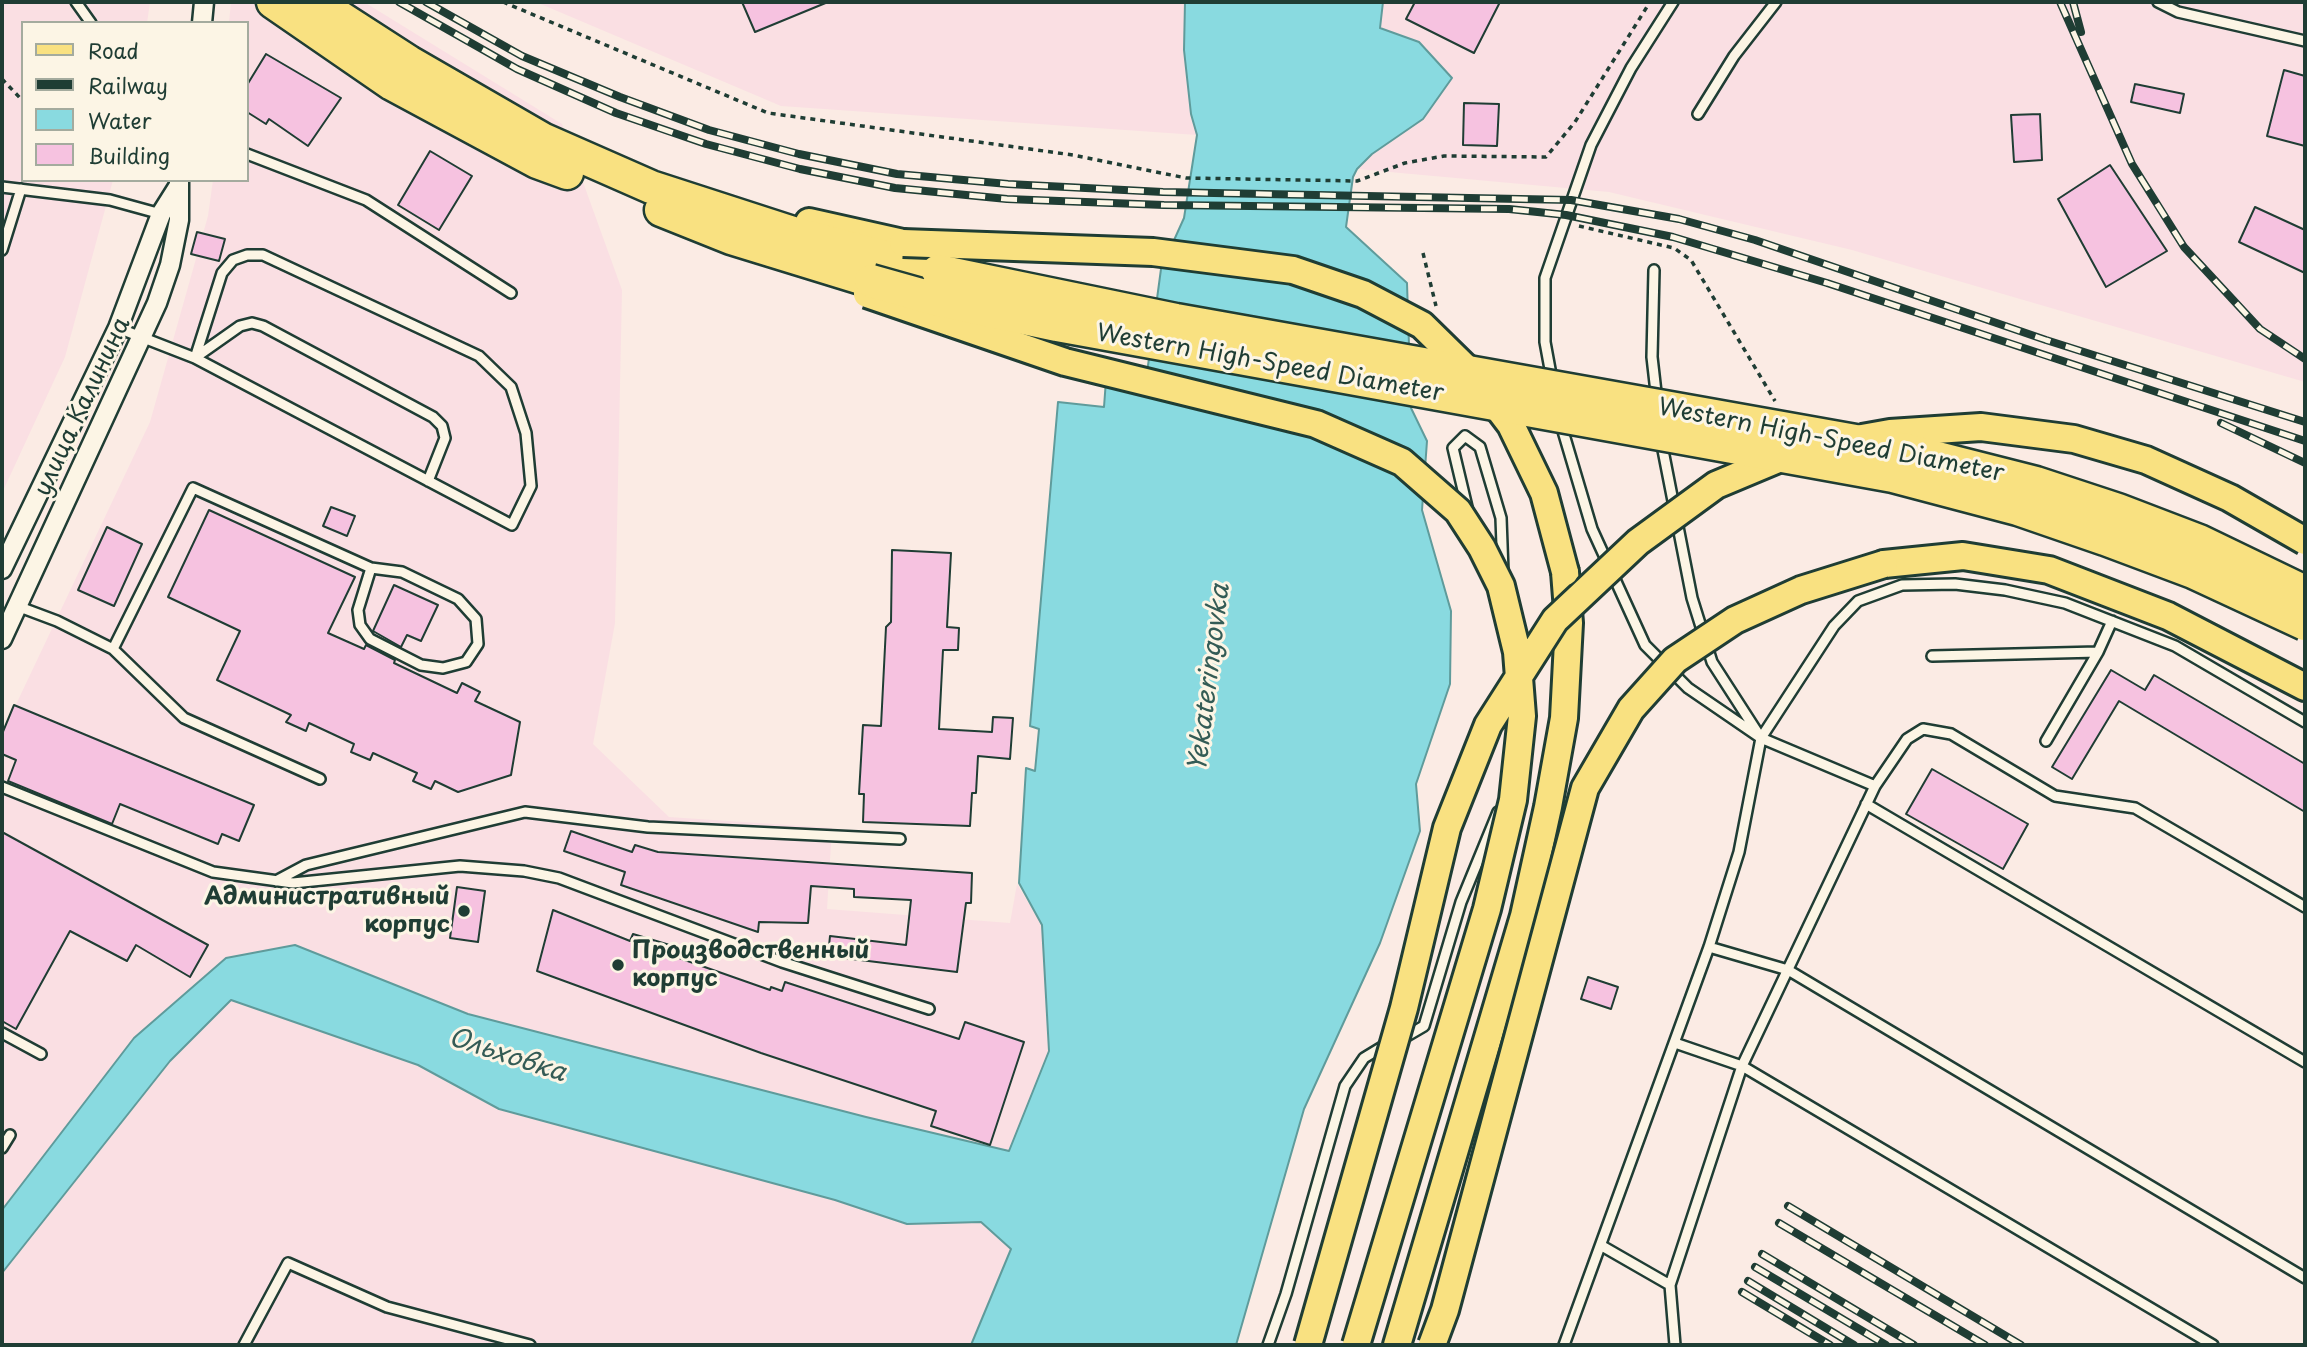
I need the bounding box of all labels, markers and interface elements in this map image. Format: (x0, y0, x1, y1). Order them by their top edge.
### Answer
legend (21, 21, 248, 182)
text: Road (88, 34, 139, 66)
text: Railway (88, 69, 168, 101)
text: Water (88, 104, 151, 136)
text: Building (88, 139, 170, 171)
street label: улица Калинина (29, 313, 137, 501)
street label: Western High-Speed Diameter (1094, 319, 1446, 409)
street label: Western High-Speed Diameter (1656, 393, 2006, 489)
water label: Yekateringovka (1183, 582, 1237, 774)
place label: Административный корпус (204, 883, 450, 939)
marker: Административный корпус (456, 903, 472, 919)
place label: Производственный корпус (632, 937, 870, 993)
marker: Производственный корпус (610, 957, 626, 973)
water label: Ольховка (444, 1022, 570, 1090)

